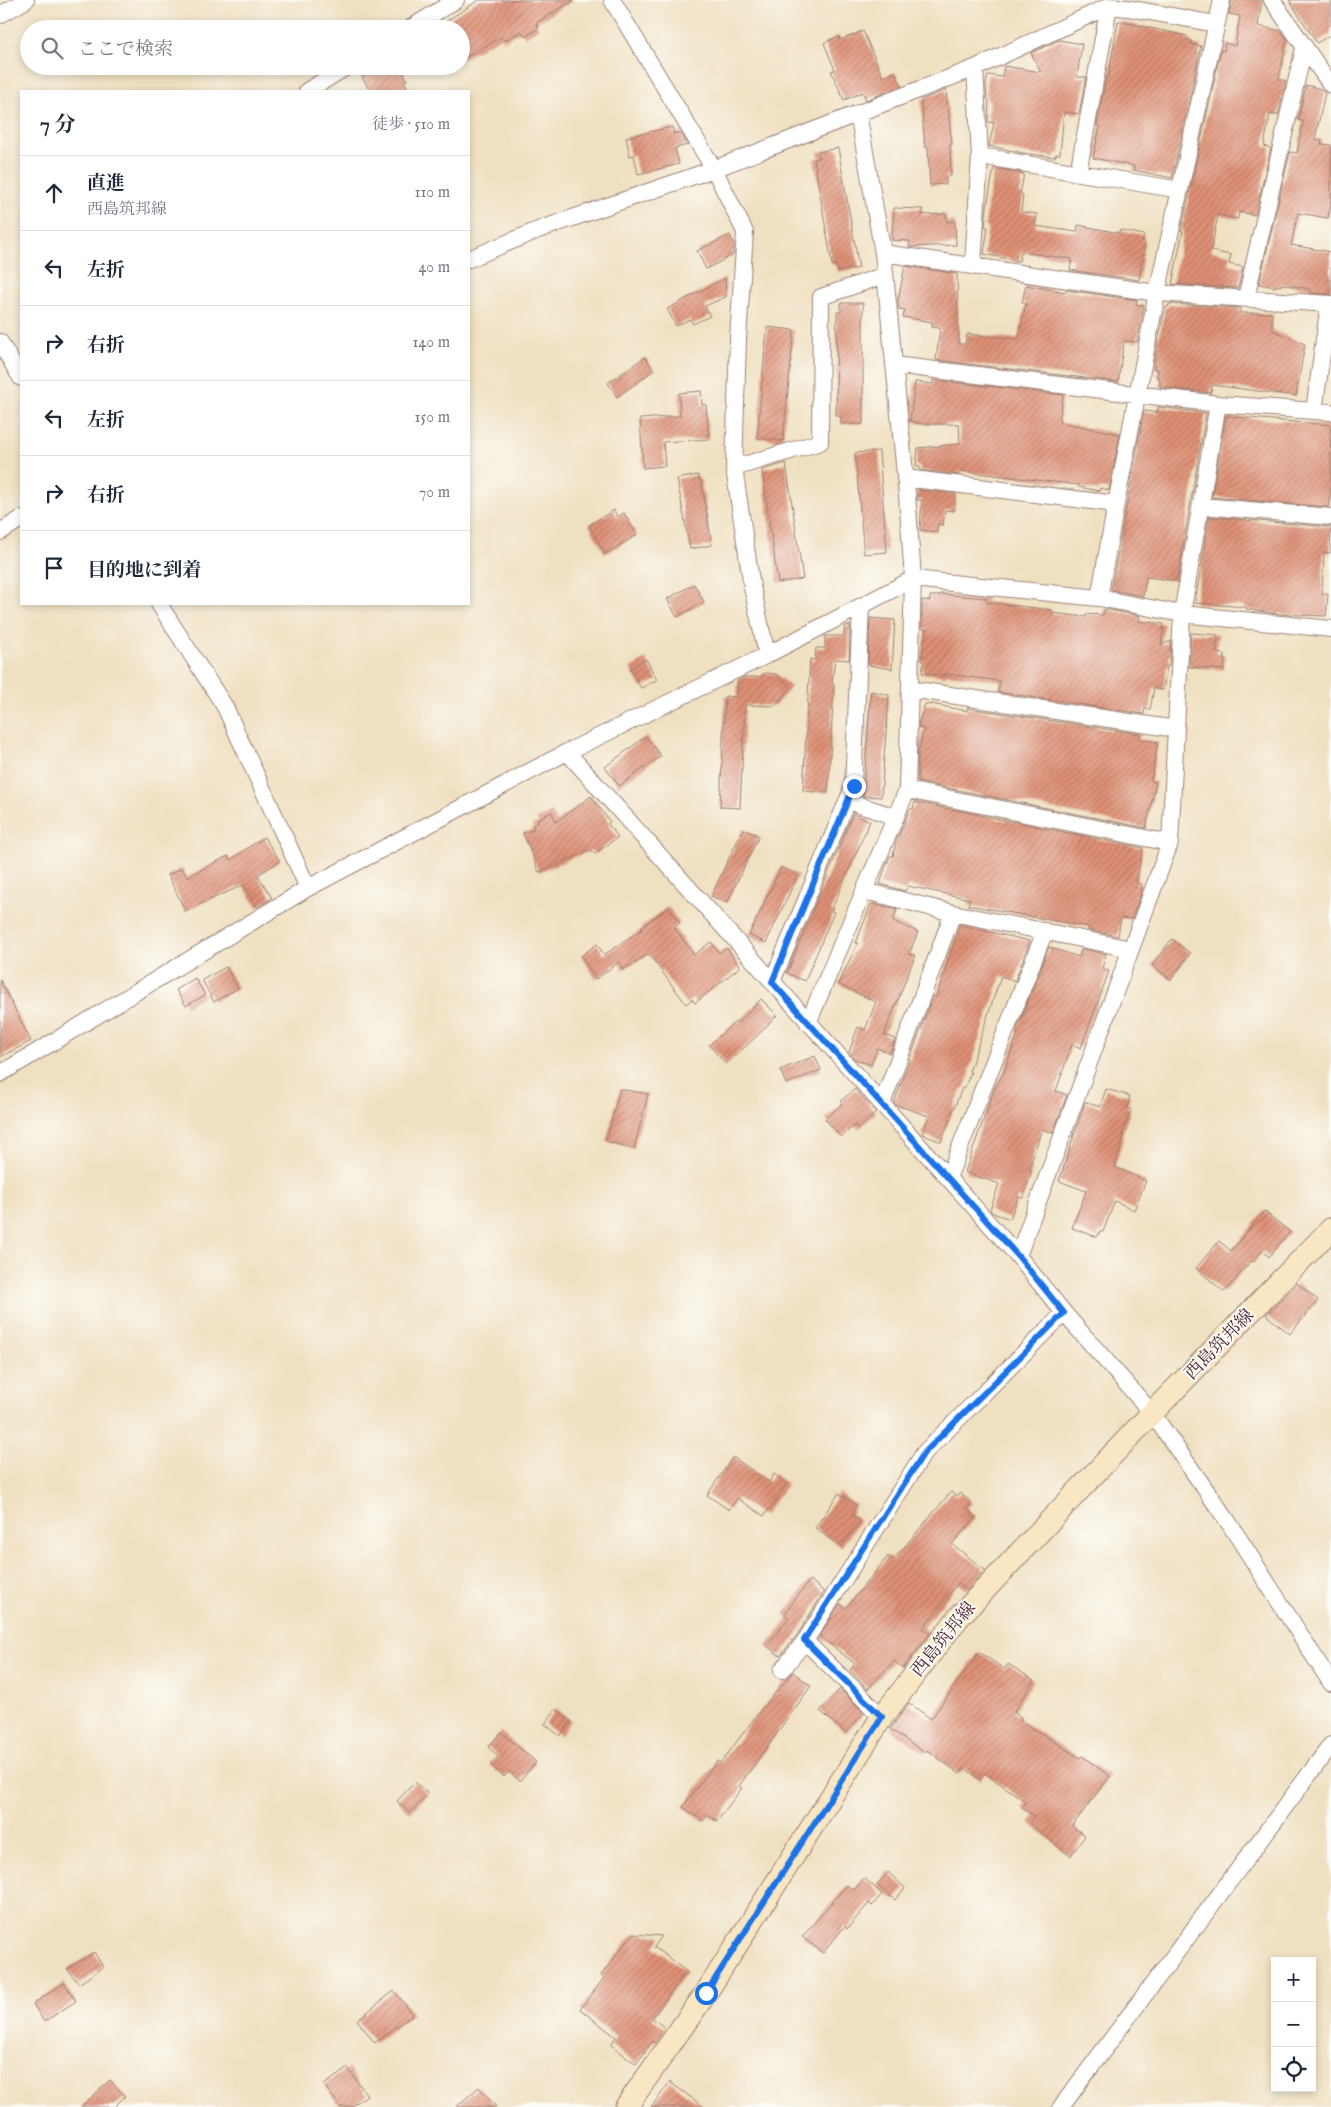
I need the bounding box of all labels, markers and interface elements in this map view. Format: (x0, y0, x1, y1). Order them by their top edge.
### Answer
search box (20, 20, 470, 75)
icon: search (38, 34, 66, 62)
text: ここで検索 (78, 38, 173, 62)
text: 7 分 (40, 112, 75, 139)
text: 徒歩 · 510 m (372, 115, 450, 135)
text: 直進 (87, 172, 125, 196)
icon: ahead (40, 179, 68, 207)
text: 110 m (414, 183, 450, 203)
text: 西島筑邦線 (87, 200, 167, 220)
icon: left (40, 254, 68, 282)
text: 40 m (418, 258, 450, 278)
text: 左折 (87, 259, 125, 283)
icon: right (40, 329, 68, 357)
text: 140 m (412, 333, 450, 353)
text: 右折 (87, 334, 125, 358)
icon: left (40, 404, 68, 432)
text: 150 m (415, 408, 450, 428)
text: 左折 (87, 409, 125, 433)
icon: right (40, 479, 68, 507)
text: 70 m (419, 483, 450, 503)
text: 右折 (87, 484, 125, 508)
icon: arrive (40, 554, 68, 582)
text: 目的地に到着 (87, 559, 201, 583)
route end (843, 775, 866, 798)
street label: 西島筑邦線 (1181, 1305, 1260, 1385)
street label: 西島筑邦線 (907, 1598, 981, 1682)
map controls (1271, 1957, 1316, 2092)
button: + (1271, 1957, 1316, 2002)
route start (695, 1982, 718, 2005)
button: − (1271, 2002, 1316, 2047)
button: locate (1271, 2047, 1316, 2092)

